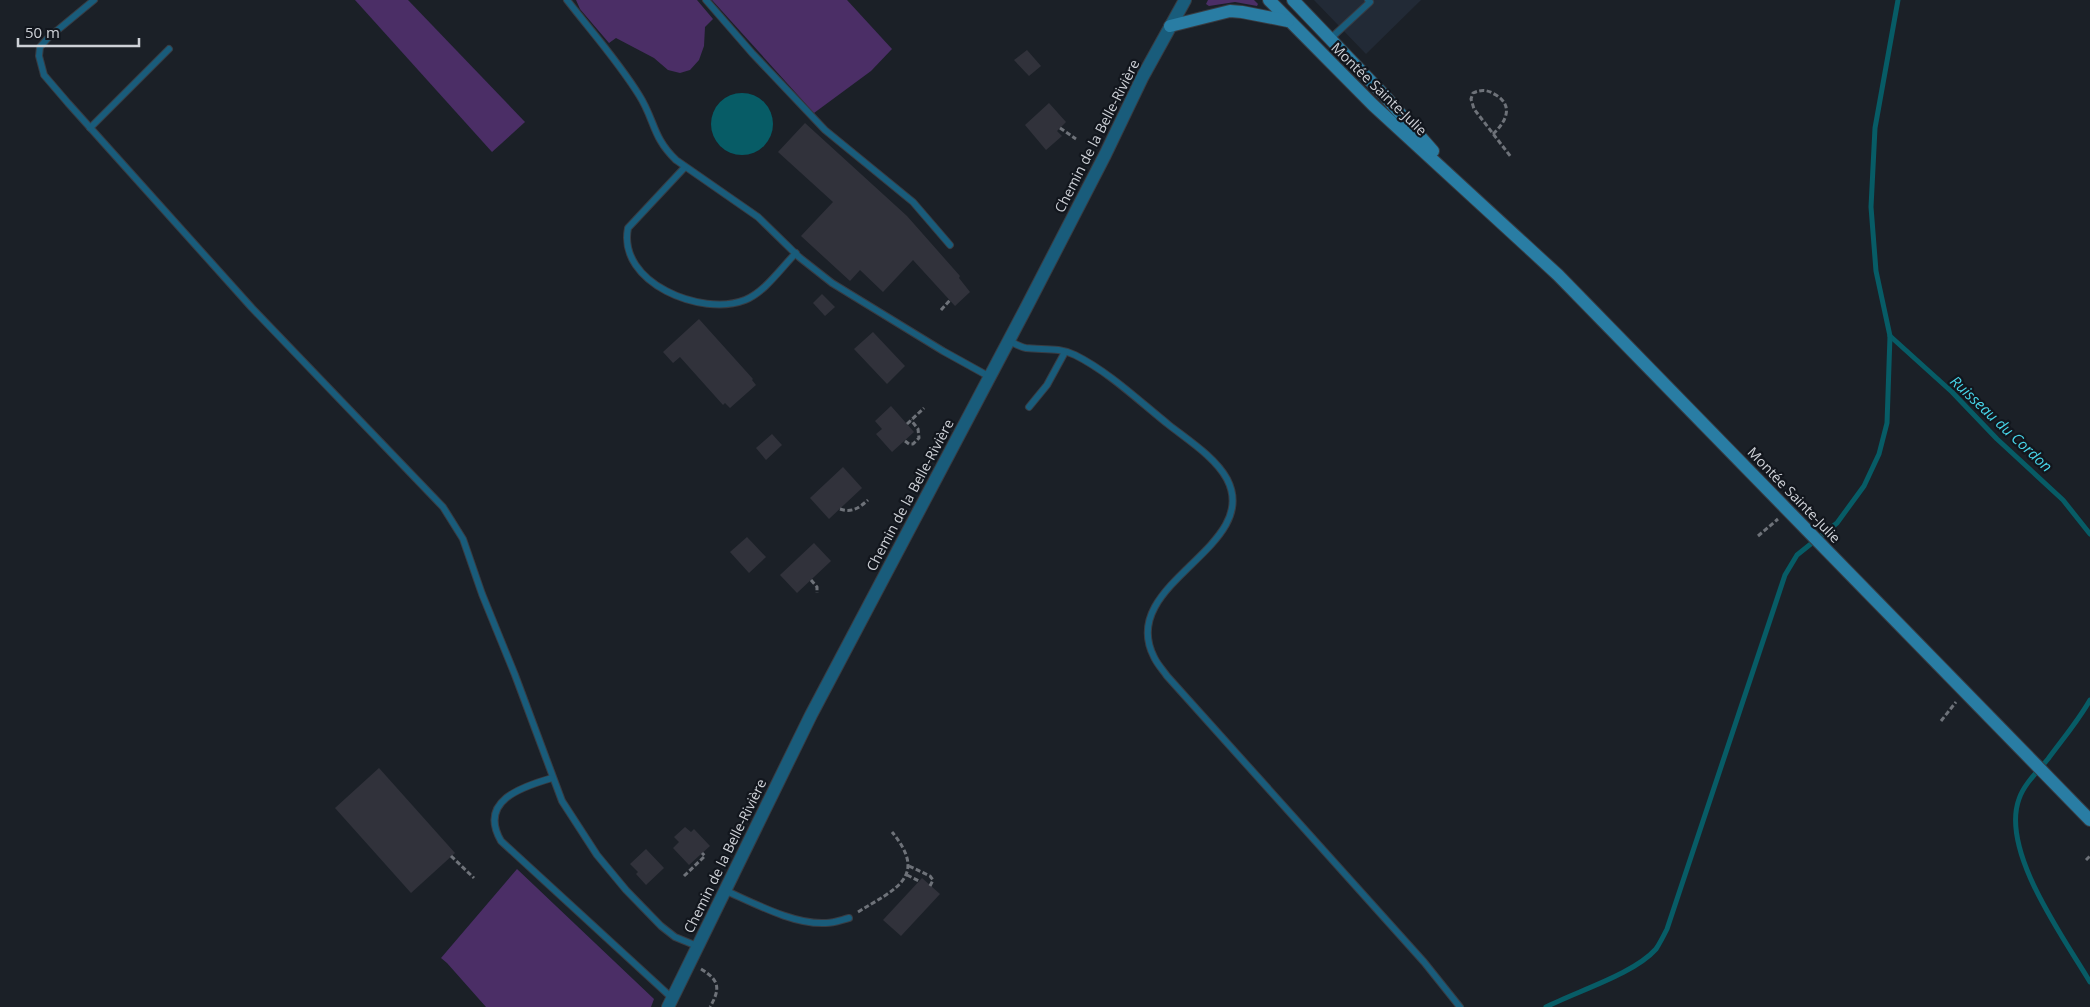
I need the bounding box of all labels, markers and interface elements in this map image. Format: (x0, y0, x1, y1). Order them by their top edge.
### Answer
scale bar (18, 15, 139, 47)
text: 50 m (25, 22, 60, 42)
street label: Montée Sainte-Julie (1327, 38, 1431, 139)
street label: Chemin de la Belle-Rivière (1050, 56, 1144, 216)
water label: Ruisseau du Cordon (1946, 371, 2057, 476)
street label: Chemin de la Belle-Rivière (861, 415, 958, 574)
street label: Montée Sainte-Julie (1744, 443, 1845, 547)
street label: Chemin de la Belle-Rivière (679, 775, 770, 936)

